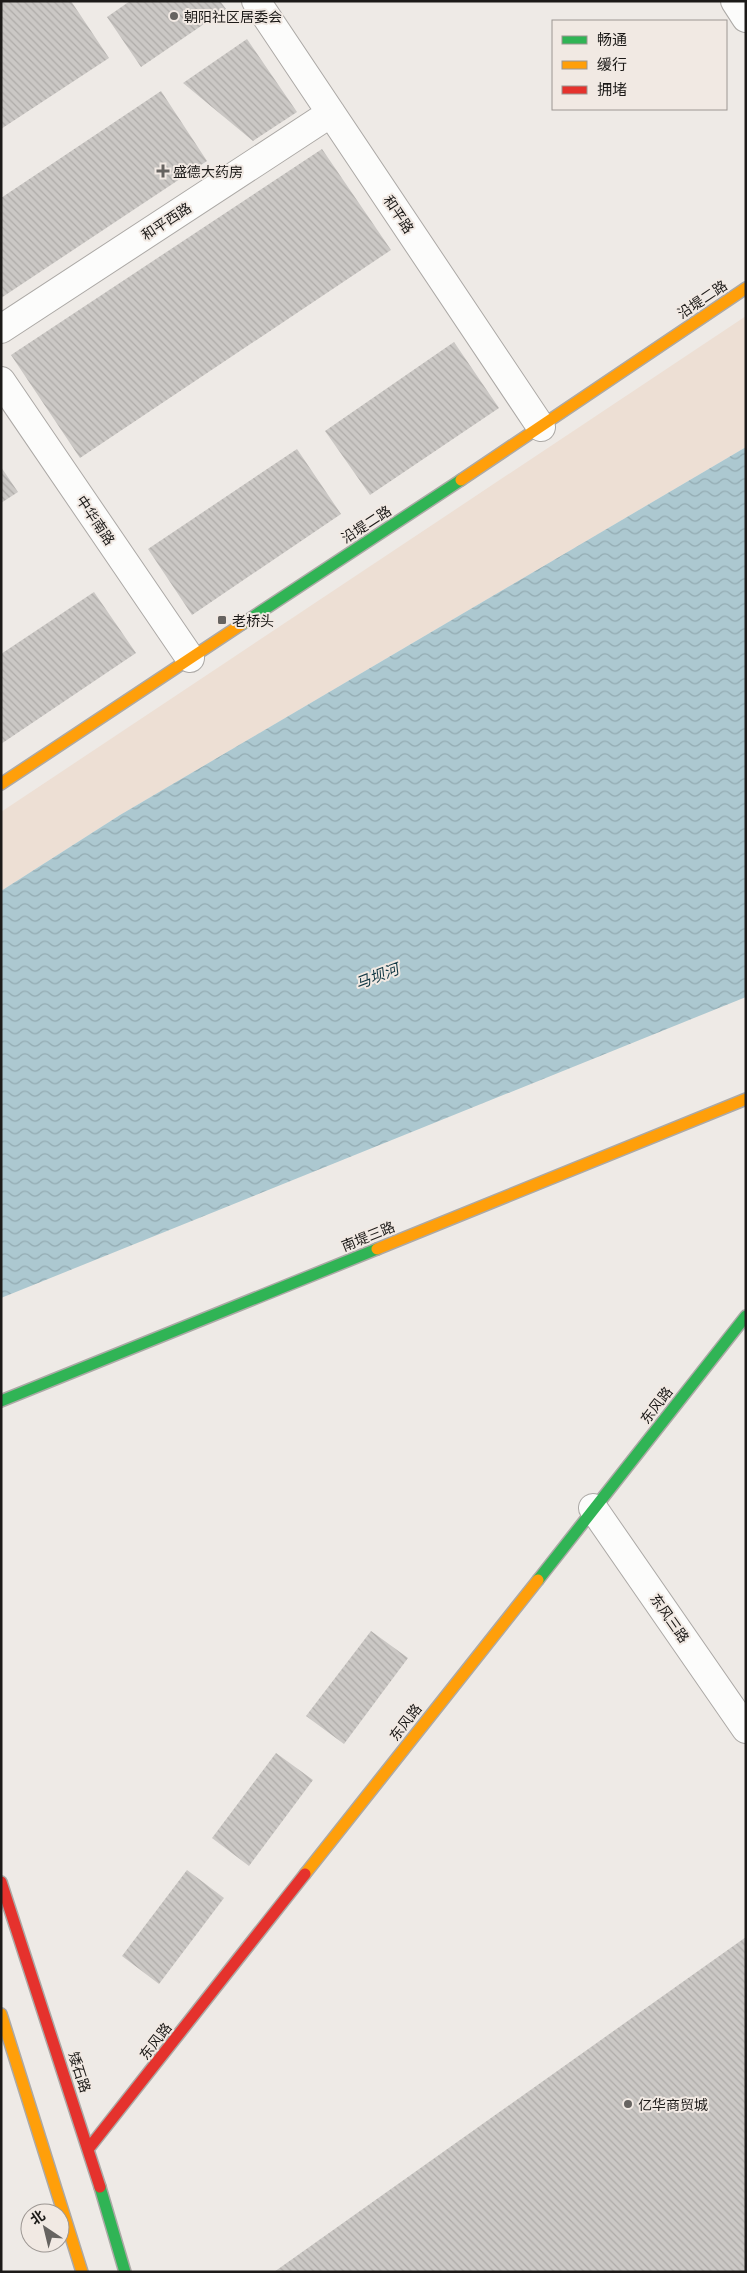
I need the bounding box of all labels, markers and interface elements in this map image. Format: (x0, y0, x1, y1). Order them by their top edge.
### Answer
place label: 朝阳社区居委会 (184, 8, 282, 25)
marker: 朝阳社区居委会 (168, 10, 180, 22)
legend (552, 20, 727, 110)
text: 畅通 (597, 30, 627, 49)
text: 缓行 (597, 55, 627, 74)
text: 拥堵 (597, 80, 627, 99)
place label: 盛德大药房 (173, 163, 243, 180)
marker: 盛德大药房 (157, 165, 169, 177)
street label: 和平路 (380, 192, 418, 236)
street label: 和平西路 (138, 199, 194, 243)
street label: 沿堤二路 (674, 276, 730, 322)
street label: 中华南路 (73, 492, 119, 548)
street label: 沿堤二路 (338, 502, 394, 546)
place label: 老桥头 (232, 612, 274, 629)
marker: 老桥头 (216, 614, 228, 626)
water label: 马坝河 (353, 958, 404, 993)
street label: 南堤三路 (339, 1218, 397, 1254)
street label: 东风路 (636, 1383, 676, 1427)
street label: 东风三路 (647, 1590, 693, 1646)
street label: 东风路 (385, 1700, 425, 1744)
street label: 东风路 (135, 2019, 175, 2063)
street label: 矮石路 (65, 2049, 95, 2095)
place label: 亿华商贸城 (638, 2096, 708, 2113)
marker: 亿华商贸城 (622, 2098, 634, 2110)
north arrow (20, 2203, 70, 2253)
text: 北 (27, 2206, 48, 2228)

